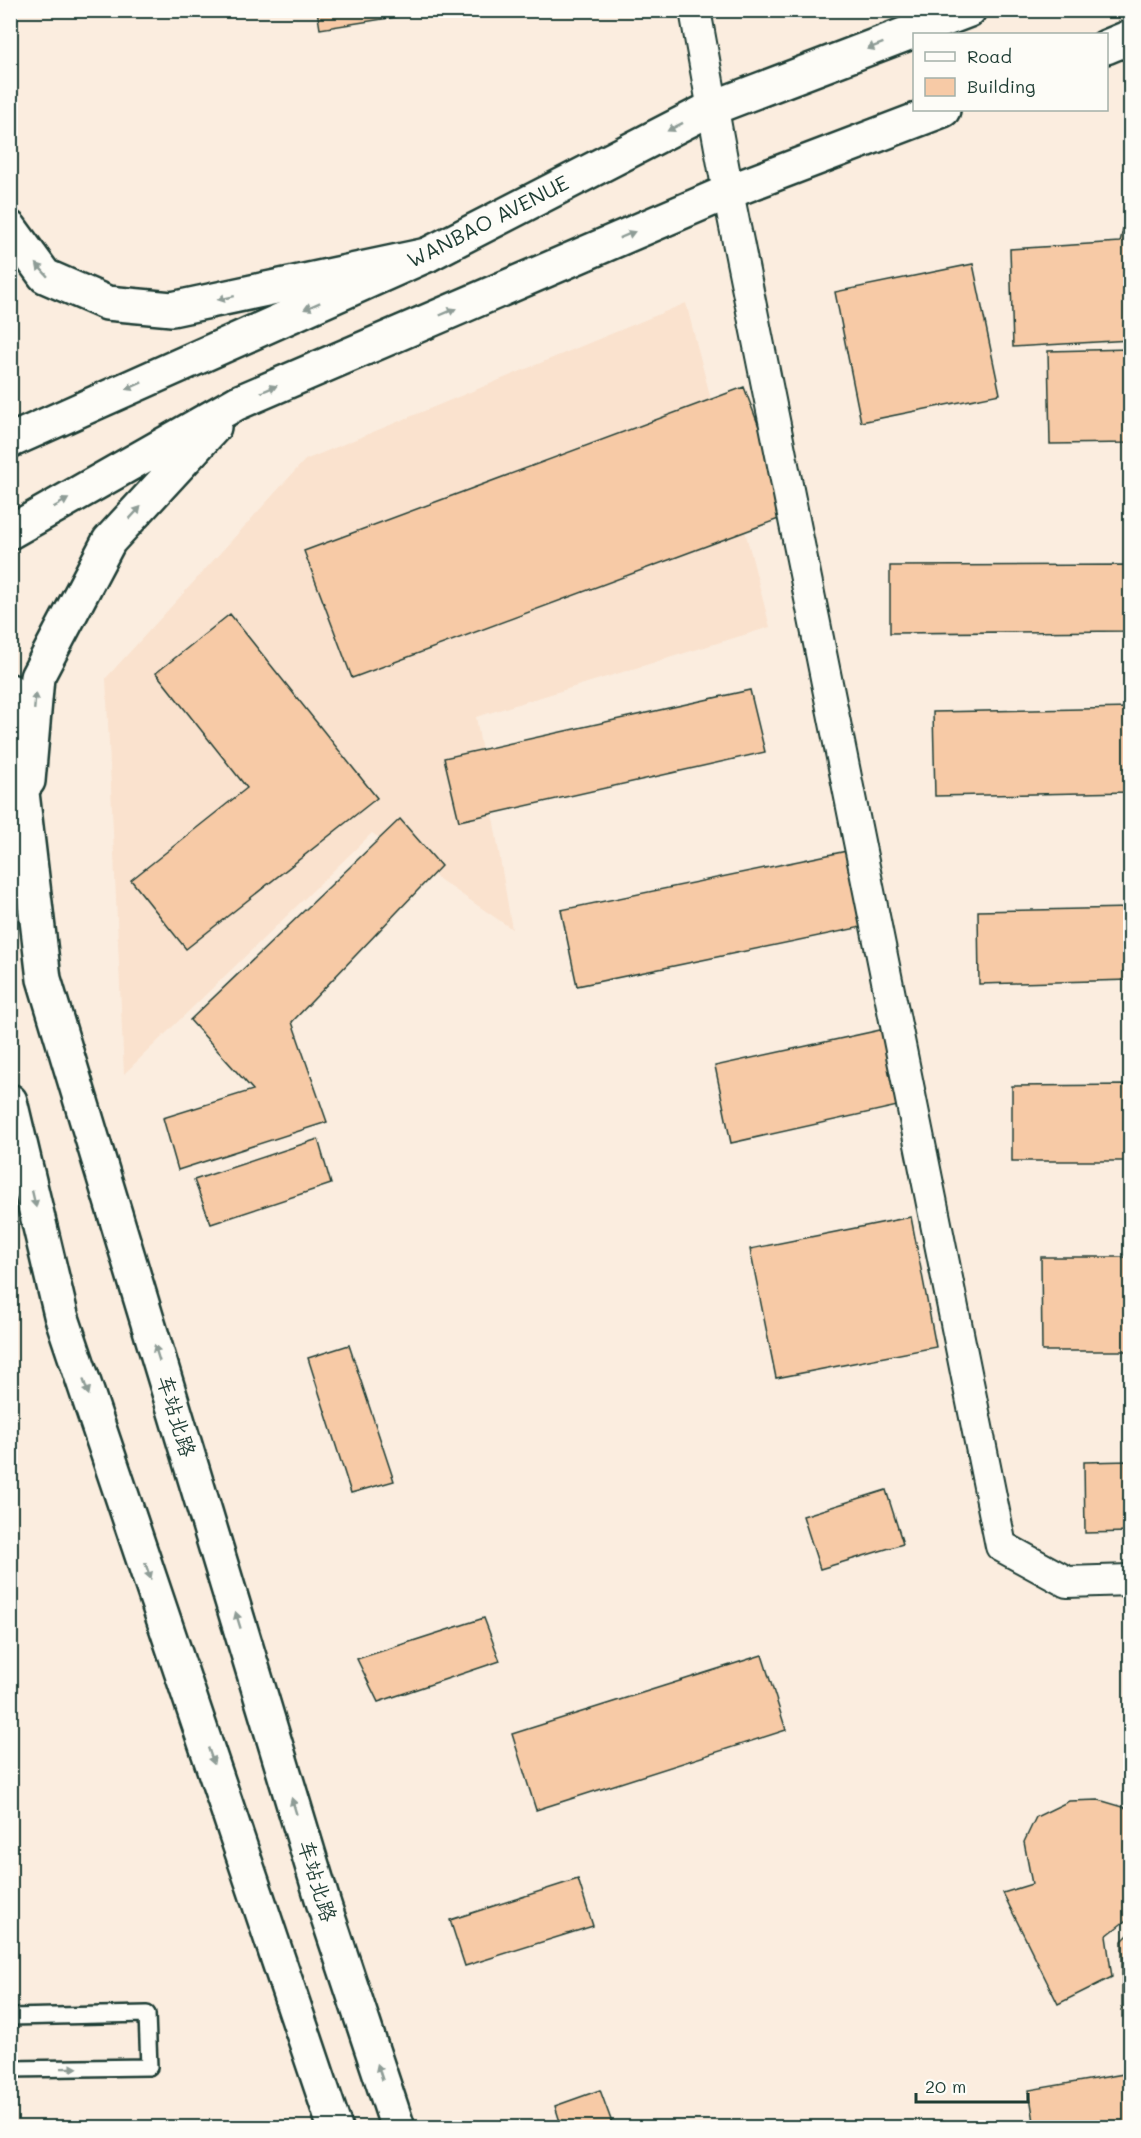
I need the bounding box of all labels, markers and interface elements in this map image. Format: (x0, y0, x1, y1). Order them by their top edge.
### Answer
legend (913, 33, 1108, 111)
one-way arrow (866, 42, 884, 51)
text: Road (967, 44, 1012, 68)
text: Building (967, 74, 1035, 98)
one-way arrow (666, 122, 683, 132)
street label: WANBAO AVENUE (402, 168, 573, 273)
one-way arrow (619, 230, 637, 240)
one-way arrow (35, 262, 48, 278)
one-way arrow (216, 294, 235, 303)
one-way arrow (303, 302, 320, 311)
one-way arrow (439, 307, 457, 316)
one-way arrow (124, 381, 142, 391)
one-way arrow (260, 384, 278, 393)
one-way arrow (53, 498, 70, 508)
one-way arrow (128, 506, 141, 521)
one-way arrow (30, 691, 40, 710)
one-way arrow (29, 1190, 39, 1208)
one-way arrow (152, 1344, 161, 1362)
street label: 车站北路 (152, 1371, 203, 1460)
one-way arrow (81, 1378, 91, 1396)
one-way arrow (144, 1562, 154, 1580)
one-way arrow (233, 1611, 242, 1629)
one-way arrow (206, 1747, 216, 1765)
one-way arrow (289, 1797, 298, 1815)
street label: 车站北路 (293, 1836, 344, 1925)
one-way arrow (59, 2063, 78, 2073)
one-way arrow (375, 2063, 384, 2081)
scale bar (916, 2066, 1028, 2104)
text: 20 m (925, 2074, 966, 2098)

